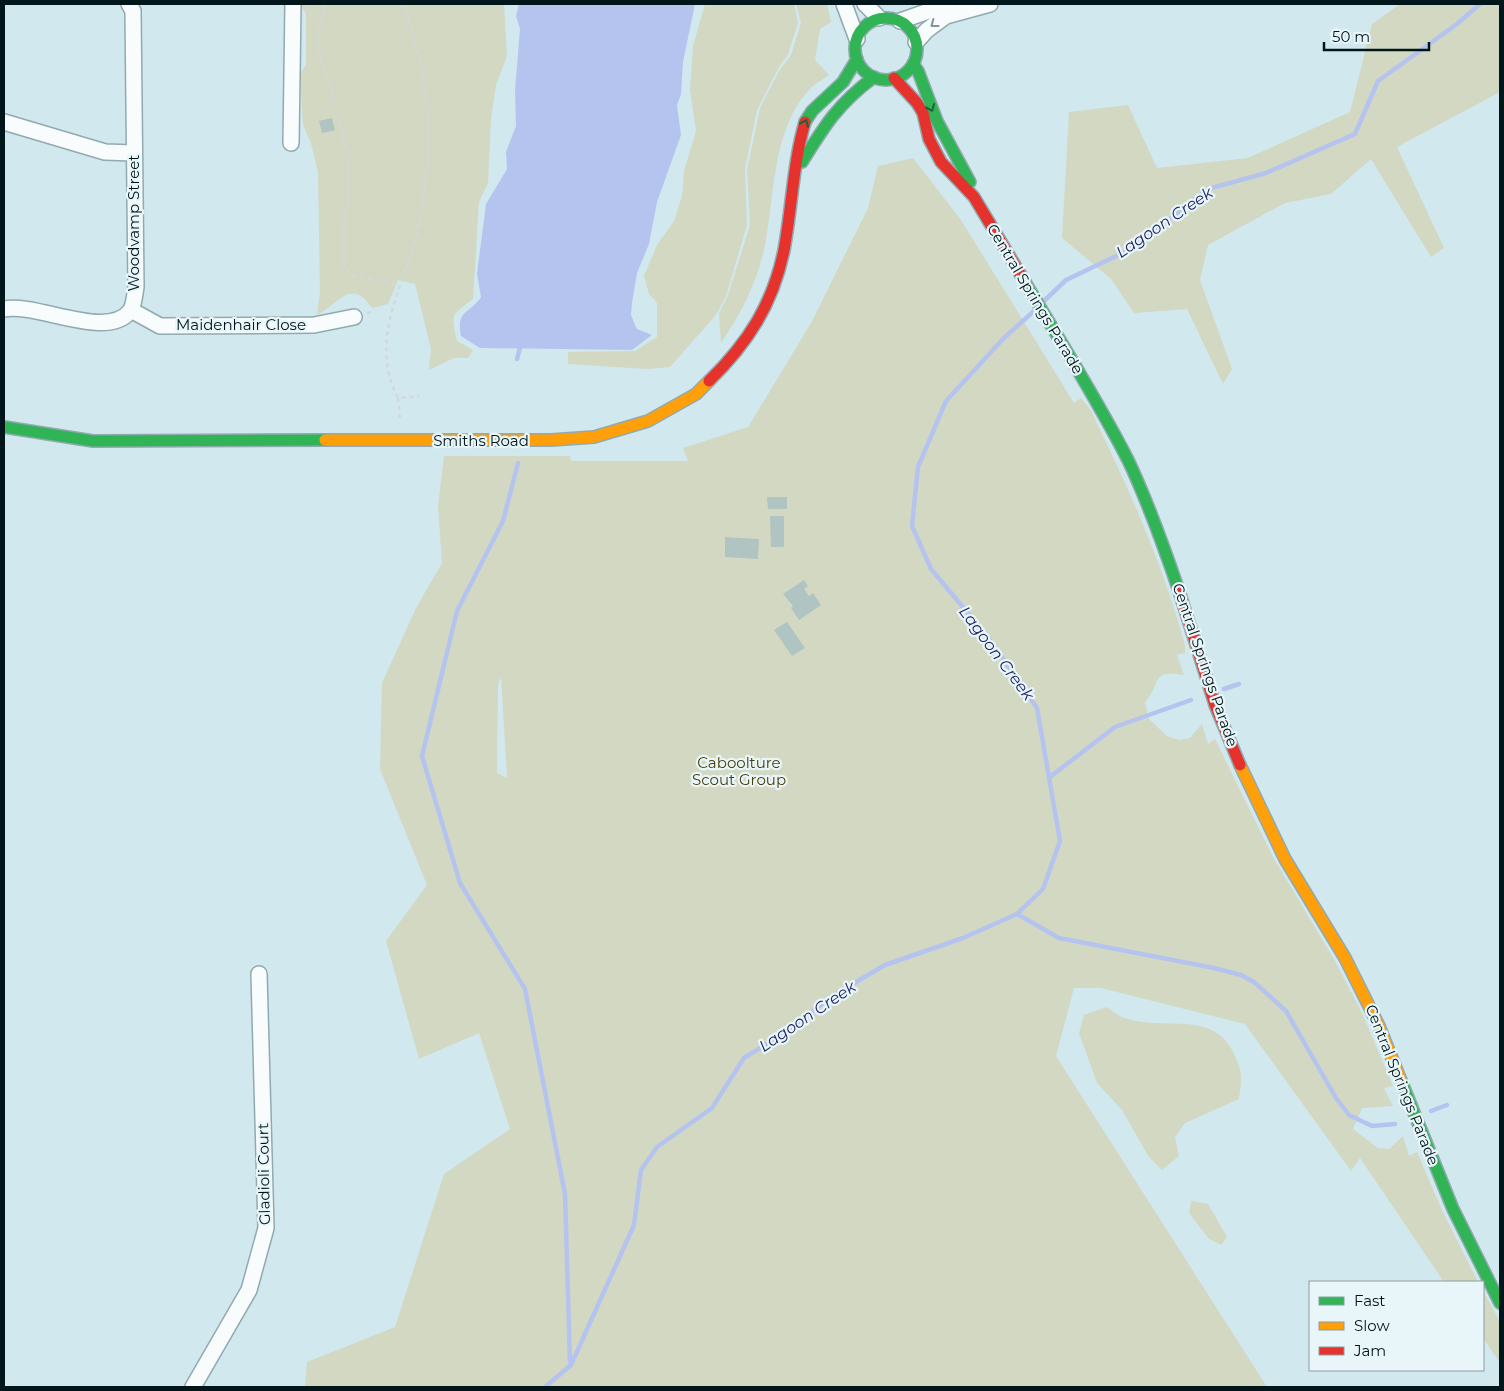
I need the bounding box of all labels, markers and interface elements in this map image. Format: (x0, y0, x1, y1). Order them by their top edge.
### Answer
one-way arrow (930, 18, 940, 27)
scale bar (1324, 20, 1429, 52)
text: 50 m (1332, 27, 1370, 46)
one-way arrow (925, 103, 936, 112)
one-way arrow (799, 119, 810, 128)
street label: Woodvamp Street (124, 155, 143, 291)
water label: Lagoon Creek (1112, 182, 1218, 262)
street label: Central Springs Parade (983, 220, 1088, 377)
street label: Maidenhair Close (176, 315, 306, 334)
street label: Smiths Road (433, 431, 529, 450)
street label: Central Springs Parade (1169, 581, 1242, 749)
water label: Lagoon Creek (955, 603, 1039, 705)
park label: Caboolture Scout Group (692, 753, 786, 789)
water label: Lagoon Creek (755, 976, 861, 1056)
street label: Central Springs Parade (1361, 1002, 1443, 1168)
street label: Gladioli Court (253, 1123, 274, 1225)
legend (1309, 1281, 1484, 1371)
text: Fast (1354, 1291, 1385, 1310)
text: Slow (1354, 1316, 1390, 1335)
text: Jam (1353, 1341, 1386, 1360)

